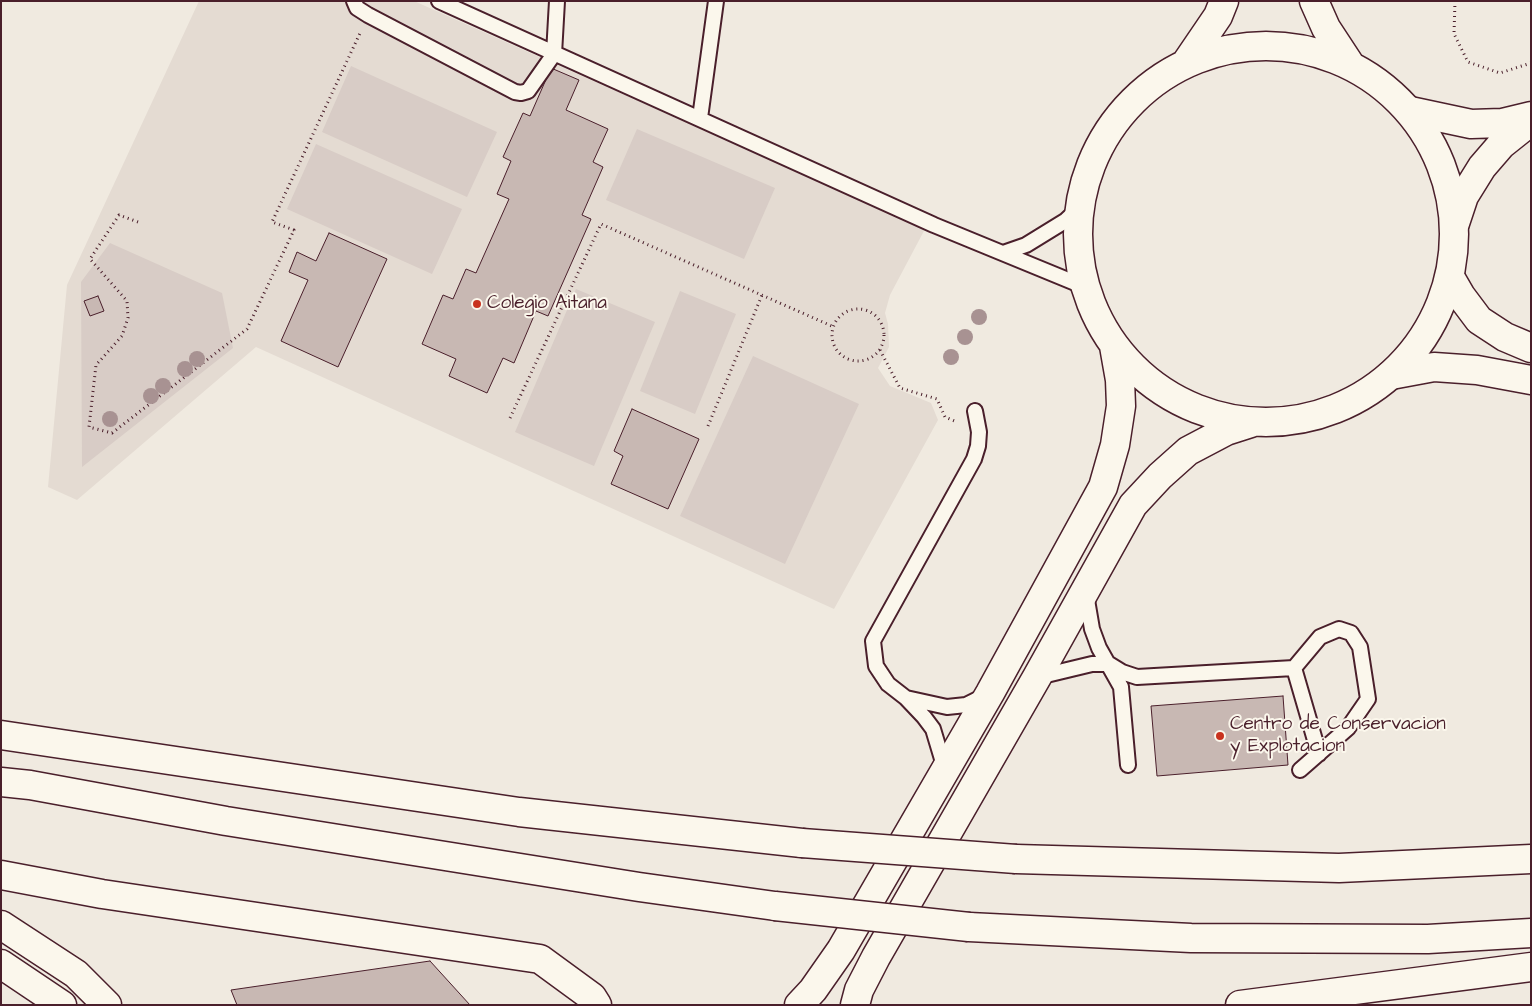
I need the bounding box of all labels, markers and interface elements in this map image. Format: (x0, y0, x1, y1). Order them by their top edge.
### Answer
place label: Colegio Aitana (487, 293, 607, 315)
marker: Colegio Aitana (471, 298, 483, 310)
place label: Centro de Conservacion y Explotacion (1230, 714, 1446, 758)
marker: Centro de Conservacion y Explotacion (1214, 730, 1226, 742)

